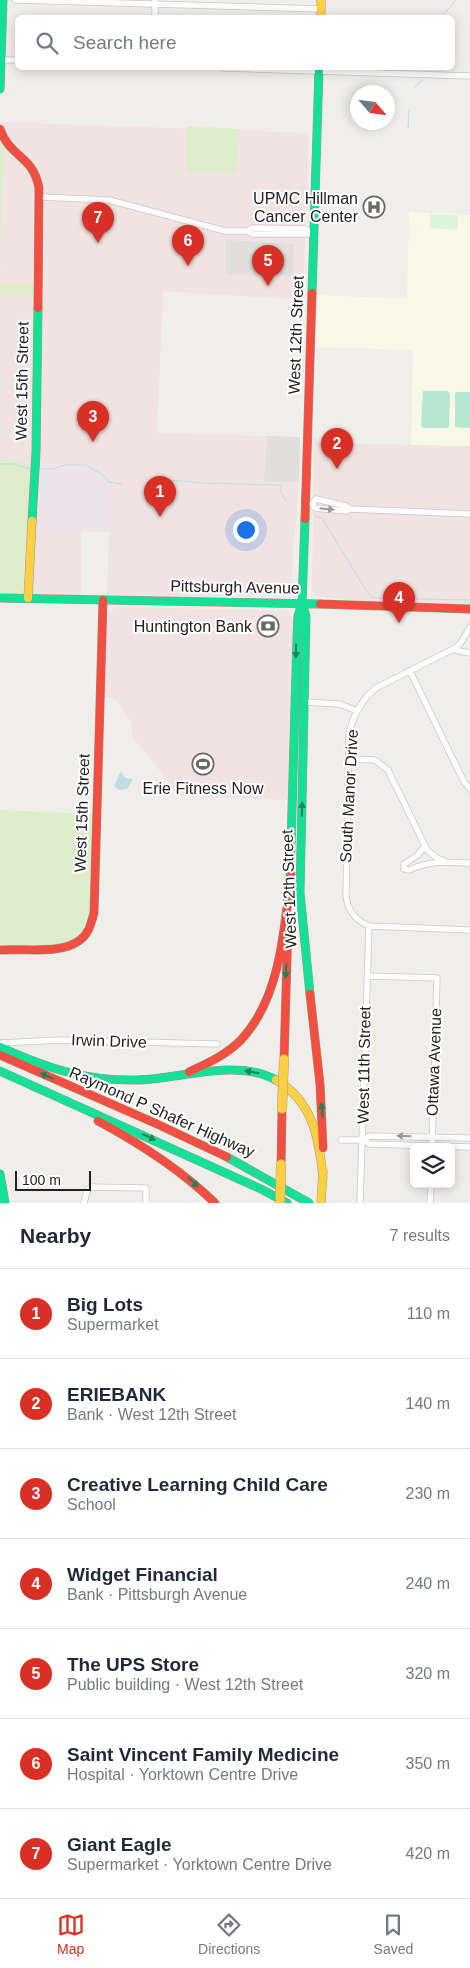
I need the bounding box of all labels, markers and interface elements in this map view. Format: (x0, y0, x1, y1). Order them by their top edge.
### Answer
search box (15, 15, 455, 70)
icon: search (33, 29, 61, 57)
text: Search here (73, 32, 177, 53)
north arrow (350, 85, 395, 130)
place label: UPMC Hillman Cancer Center (253, 190, 359, 225)
hospital icon: UPMC Hillman Cancer Center (362, 195, 386, 219)
pin: 7 (82, 202, 114, 243)
pin: 6 (172, 225, 204, 266)
pin: 5 (252, 245, 284, 286)
street label: West 12th Street (285, 275, 307, 395)
street label: West 15th Street (12, 321, 32, 441)
pin: 3 (77, 401, 109, 442)
pin: 2 (321, 428, 353, 469)
pin: 1 (144, 476, 176, 517)
one-way arrow (319, 505, 335, 513)
your location (233, 517, 259, 543)
street label: Pittsburgh Avenue (170, 577, 300, 597)
pin: 4 (383, 582, 415, 623)
bank icon: Huntington Bank (256, 614, 280, 638)
place label: Huntington Bank (134, 618, 253, 635)
one-way arrow (292, 643, 300, 659)
street label: South Manor Drive (337, 729, 361, 863)
sports icon: Erie Fitness Now (191, 752, 215, 776)
street label: West 15th Street (71, 753, 93, 873)
place label: Erie Fitness Now (143, 780, 264, 797)
one-way arrow (298, 801, 306, 817)
street label: West 12th Street (278, 829, 300, 949)
one-way arrow (282, 963, 290, 979)
street label: West 11th Street (354, 1005, 374, 1124)
street label: Ottawa Avenue (424, 1008, 444, 1116)
street label: Irwin Drive (71, 1031, 147, 1051)
street label: Raymond P Shafer Highway (67, 1063, 257, 1161)
one-way arrow (243, 1067, 259, 1075)
one-way arrow (40, 1072, 54, 1080)
one-way arrow (318, 1102, 326, 1118)
one-way arrow (396, 1132, 412, 1140)
one-way arrow (142, 1133, 156, 1141)
map controls (410, 1143, 455, 1188)
button: layers (410, 1143, 455, 1188)
scale bar (15, 1168, 91, 1191)
text: 100 m (22, 1172, 61, 1188)
one-way arrow (186, 1176, 199, 1187)
text: Nearby (20, 1224, 91, 1247)
text: 7 results (390, 1227, 450, 1244)
text: Big Lots (67, 1294, 143, 1315)
text: 1 (32, 1305, 40, 1322)
text: 110 m (407, 1305, 450, 1322)
text: Supermarket (67, 1316, 159, 1333)
text: ERIEBANK (67, 1384, 166, 1405)
text: 2 (32, 1395, 40, 1412)
text: 140 m (406, 1395, 450, 1412)
text: Bank · West 12th Street (67, 1406, 237, 1423)
text: Creative Learning Child Care (67, 1474, 328, 1495)
text: 3 (32, 1485, 40, 1502)
text: 230 m (406, 1485, 450, 1502)
text: School (67, 1496, 116, 1513)
text: Widget Financial (67, 1564, 218, 1585)
text: 4 (32, 1575, 40, 1592)
text: 240 m (406, 1575, 450, 1592)
text: Bank · Pittsburgh Avenue (67, 1586, 247, 1603)
text: The UPS Store (67, 1654, 199, 1675)
text: 5 (32, 1665, 40, 1682)
text: 320 m (406, 1665, 450, 1682)
text: Public building · West 12th Street (67, 1676, 303, 1693)
text: Saint Vincent Family Medicine (67, 1744, 339, 1765)
text: 6 (32, 1755, 40, 1772)
text: 350 m (406, 1755, 450, 1772)
text: Hospital · Yorktown Centre Drive (67, 1766, 298, 1783)
text: Giant Eagle (67, 1834, 172, 1855)
text: 7 (32, 1845, 40, 1862)
text: 420 m (406, 1845, 450, 1862)
text: Supermarket · Yorktown Centre Drive (67, 1856, 332, 1873)
tab: Map (57, 1911, 85, 1957)
tab: Directions (198, 1911, 260, 1957)
tab: Saved (374, 1911, 413, 1957)

